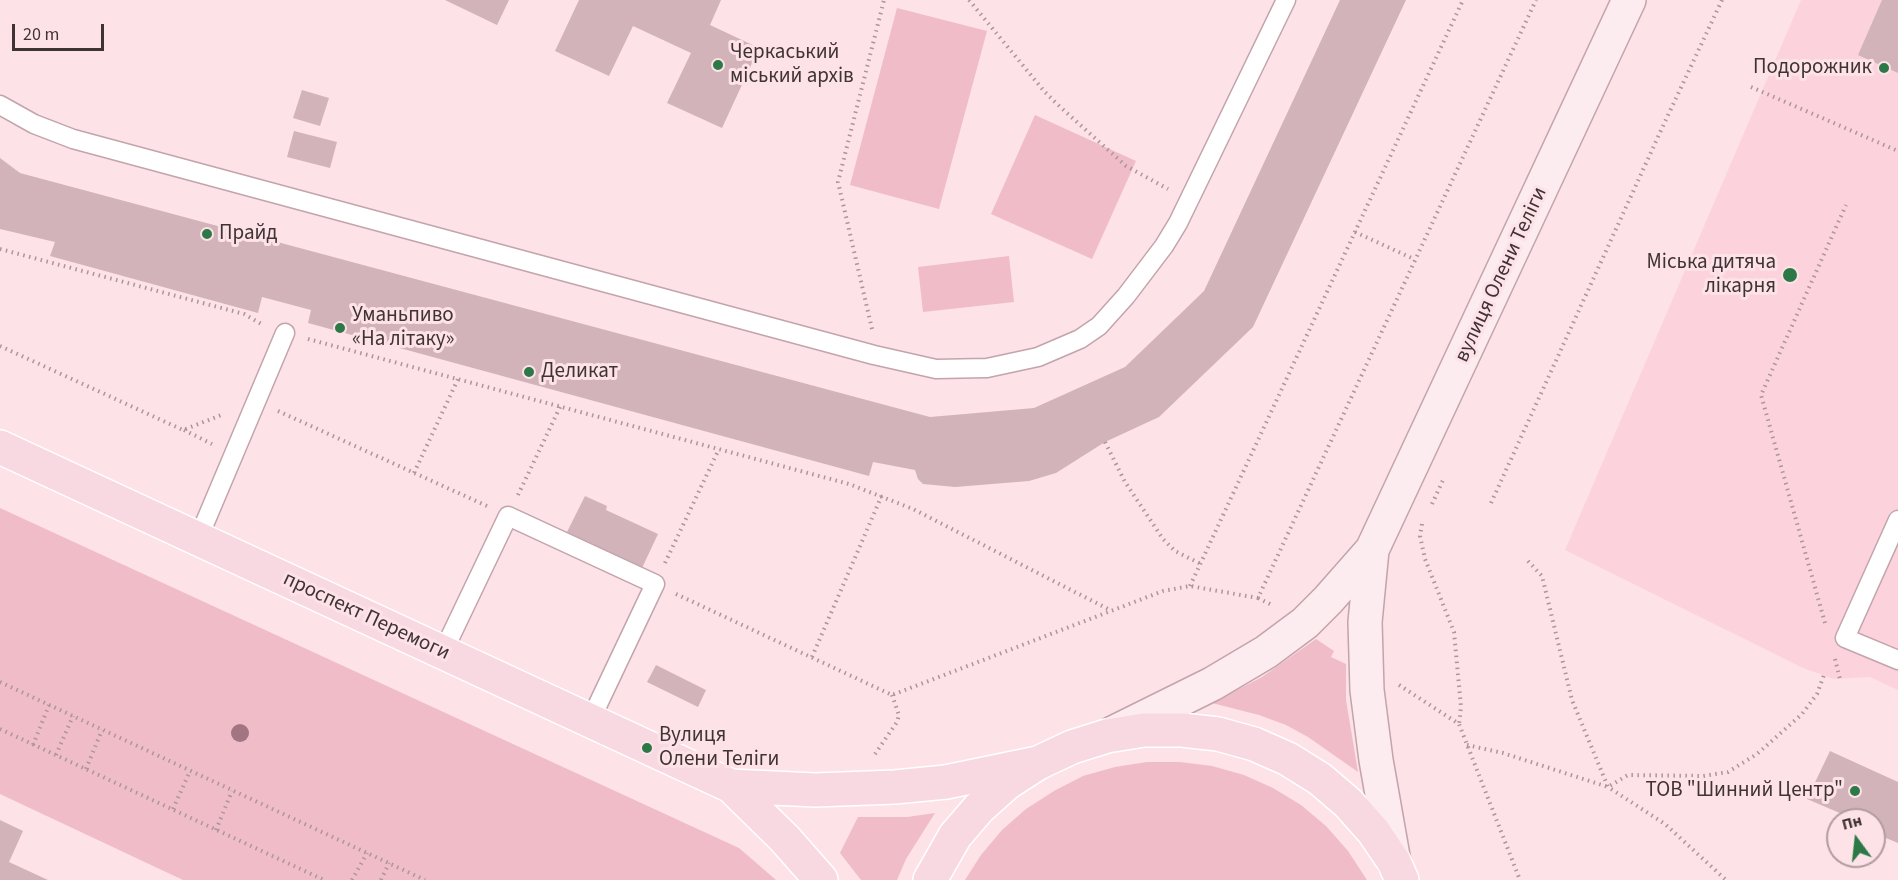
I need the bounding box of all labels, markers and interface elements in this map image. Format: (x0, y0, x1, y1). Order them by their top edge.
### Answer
scale bar (15, 12, 106, 50)
text: 20 m (23, 22, 59, 47)
place label: Черкаський міський архів (730, 40, 854, 90)
place label: Подорожник (1753, 55, 1872, 81)
marker: Черкаський міський архів (711, 58, 725, 72)
marker: Подорожник (1877, 61, 1891, 75)
street label: вулиця Олени Теліги (1450, 183, 1554, 367)
place label: Прайд (219, 221, 278, 247)
marker: Прайд (200, 227, 214, 241)
place label: Міська дитяча лікарня (1647, 250, 1776, 300)
marker: Міська дитяча лікарня (1781, 266, 1799, 284)
place label: Уманьпиво «На літаку» (352, 303, 454, 353)
marker: Уманьпиво «На літаку» (333, 321, 347, 335)
place label: Деликат (541, 359, 618, 385)
marker: Деликат (522, 365, 536, 379)
street label: проспект Перемоги (278, 567, 454, 667)
place label: Вулиця Олени Теліги (659, 723, 779, 773)
marker: Вулиця Олени Теліги (640, 741, 654, 755)
place label: ТОВ "Шинний Центр" (1645, 778, 1843, 804)
marker: ТОВ "Шинний Центр" (1848, 784, 1862, 798)
north arrow (1826, 808, 1886, 868)
text: Пн (1839, 809, 1864, 836)

